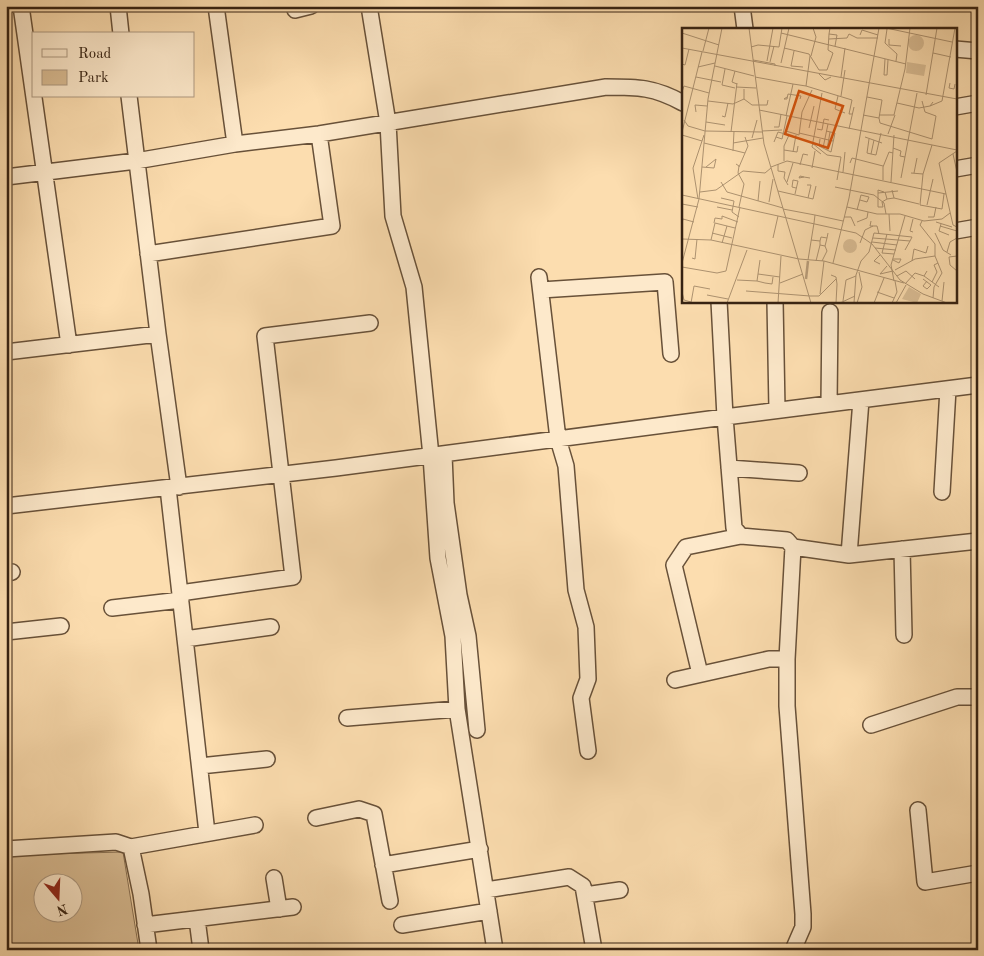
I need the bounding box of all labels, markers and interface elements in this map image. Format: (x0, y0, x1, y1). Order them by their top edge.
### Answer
inset map (682, 28, 956, 302)
legend (32, 32, 195, 98)
text: Road (78, 47, 112, 62)
text: Park (78, 71, 109, 86)
north arrow (32, 874, 82, 924)
text: N (54, 901, 69, 918)

